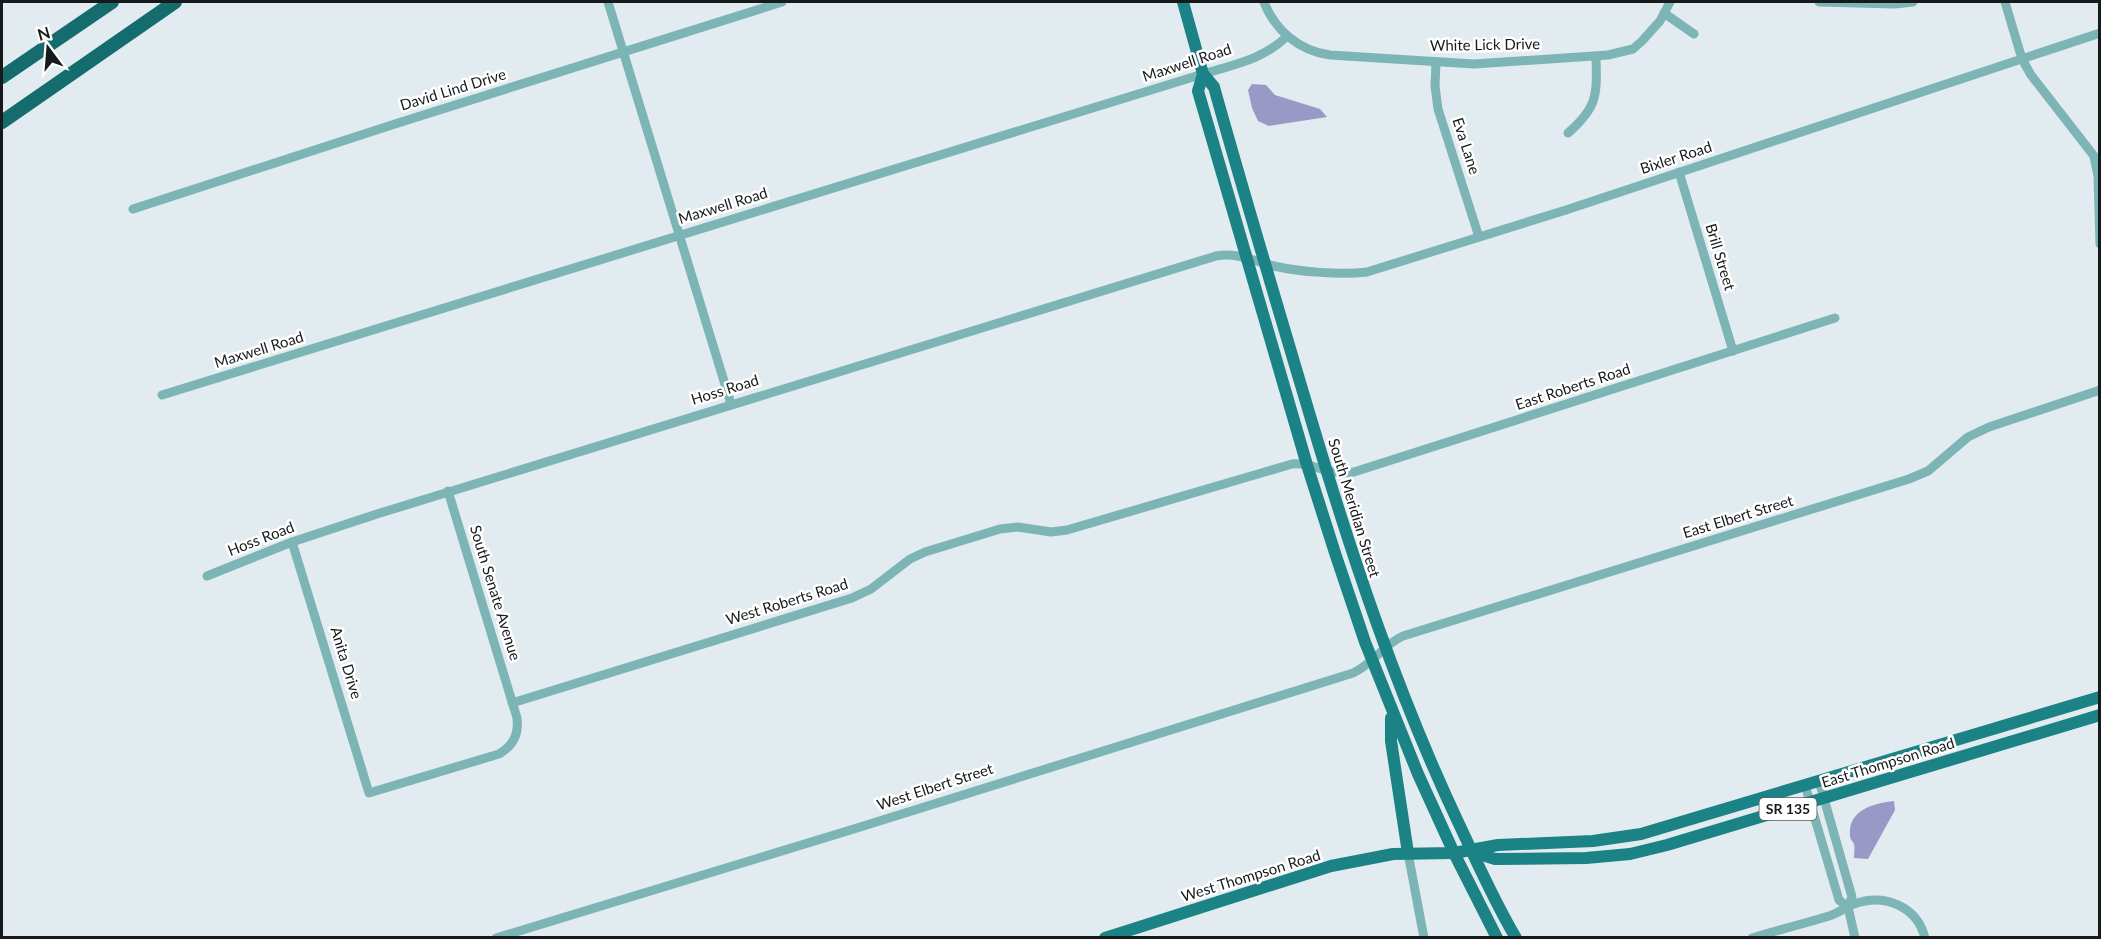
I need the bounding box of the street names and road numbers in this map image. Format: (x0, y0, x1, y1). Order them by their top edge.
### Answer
street label: White Lick Drive (1430, 34, 1540, 54)
street label: Maxwell Road (1140, 39, 1233, 85)
street label: David Lind Drive (398, 64, 508, 114)
street label: Eva Lane (1449, 115, 1485, 176)
street label: Bixler Road (1638, 137, 1714, 177)
street label: Maxwell Road (676, 183, 770, 227)
street label: Brill Street (1702, 221, 1740, 293)
street label: Maxwell Road (212, 327, 306, 371)
street label: East Roberts Road (1513, 359, 1632, 413)
street label: Hoss Road (689, 370, 761, 408)
street label: South Meridian Street (1325, 436, 1385, 580)
street label: East Elbert Street (1680, 491, 1796, 541)
street label: Hoss Road (225, 517, 296, 559)
street label: South Senate Avenue (467, 523, 525, 663)
street label: West Roberts Road (724, 574, 850, 628)
street label: Anita Drive (327, 624, 366, 701)
street label: East Thompson Road (1819, 733, 1956, 791)
street label: West Elbert Street (874, 759, 996, 813)
road number: SR 135 (1760, 798, 1816, 820)
street label: West Thompson Road (1179, 845, 1323, 905)

